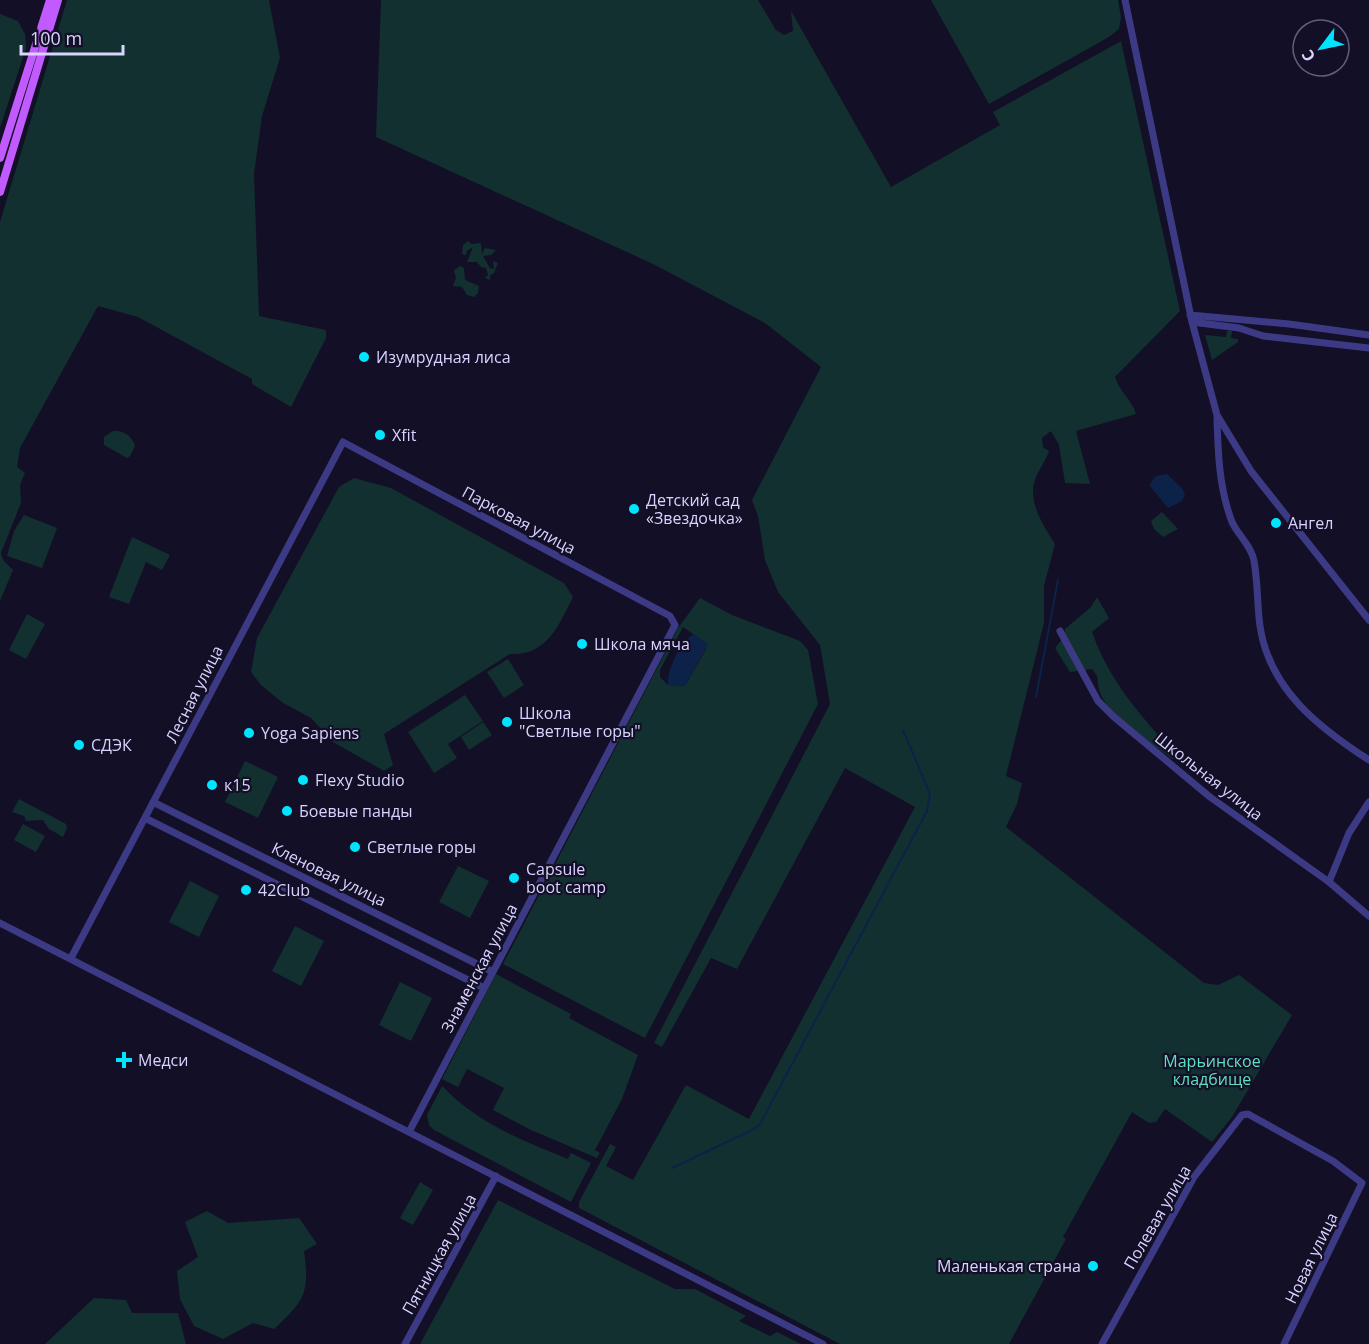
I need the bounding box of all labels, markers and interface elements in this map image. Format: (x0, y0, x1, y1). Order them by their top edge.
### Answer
scale bar (21, 18, 123, 56)
north arrow (1291, 18, 1351, 78)
text: 100 m (30, 26, 82, 50)
text: С (1296, 46, 1320, 66)
place label: Изумрудная лиса (376, 346, 511, 368)
marker: Изумрудная лиса (357, 350, 371, 364)
place label: Xfit (392, 424, 417, 446)
marker: Xfit (373, 428, 387, 442)
street label: Парковая улица (458, 481, 580, 559)
place label: Детский сад «Звездочка» (646, 489, 743, 529)
marker: Детский сад «Звездочка» (627, 502, 641, 516)
place label: Ангел (1288, 512, 1333, 534)
marker: Ангел (1269, 516, 1283, 530)
place label: Школа мяча (594, 633, 690, 655)
marker: Школа мяча (575, 637, 589, 651)
street label: Лесная улица (160, 642, 228, 746)
place label: Школа "Светлые горы" (519, 702, 641, 742)
marker: Школа "Светлые горы" (500, 715, 514, 729)
place label: Yoga Sapiens (261, 722, 359, 744)
marker: Yoga Sapiens (242, 726, 256, 740)
street label: Школьная улица (1151, 727, 1267, 825)
place label: СДЭК (91, 734, 132, 756)
marker: СДЭК (72, 738, 86, 752)
place label: Flexy Studio (315, 769, 405, 791)
marker: Flexy Studio (296, 773, 310, 787)
place label: к15 (224, 774, 251, 796)
marker: к15 (205, 778, 219, 792)
place label: Боевые панды (299, 800, 412, 822)
marker: Боевые панды (280, 804, 294, 818)
place label: Светлые горы (367, 836, 476, 858)
street label: Кленовая улица (268, 837, 390, 911)
marker: Светлые горы (348, 840, 362, 854)
place label: Capsule boot camp (526, 858, 606, 898)
marker: Capsule boot camp (507, 871, 521, 885)
place label: 42Club (258, 879, 310, 901)
marker: 42Club (239, 883, 253, 897)
street label: Знаменская улица (436, 900, 522, 1036)
place label: Медси (138, 1049, 188, 1071)
park label: Марьинское кладбище (1163, 1050, 1261, 1090)
marker: Медси (115, 1051, 133, 1069)
street label: Полевая улица (1118, 1161, 1196, 1273)
street label: Пятницкая улица (397, 1190, 481, 1318)
street label: Новая улица (1279, 1209, 1343, 1307)
place label: Маленькая страна (937, 1255, 1081, 1277)
marker: Маленькая страна (1086, 1259, 1100, 1273)

